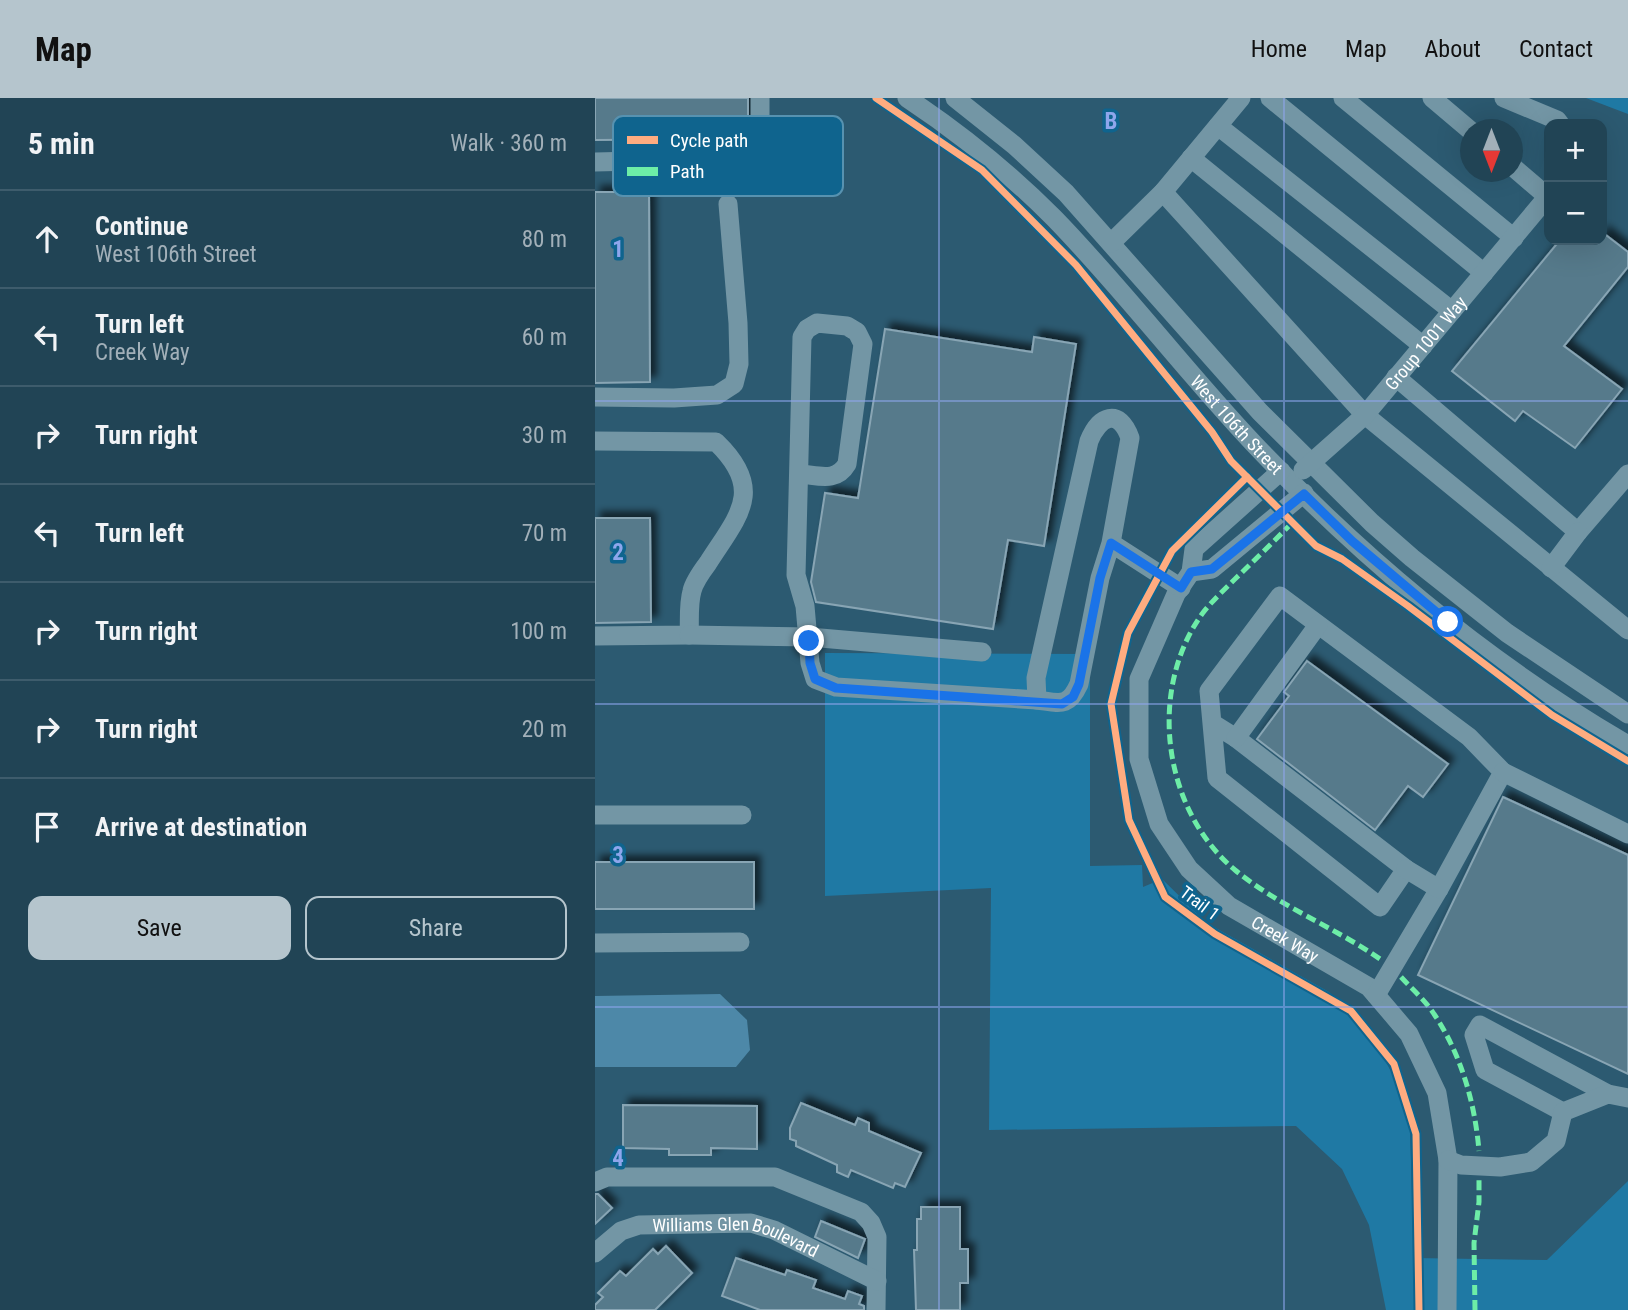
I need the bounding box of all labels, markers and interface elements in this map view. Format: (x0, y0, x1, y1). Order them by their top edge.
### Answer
text: Map (35, 30, 92, 69)
text: Home (1251, 35, 1307, 63)
text: Map (1345, 35, 1387, 63)
text: About (1425, 35, 1481, 63)
text: Contact (1519, 35, 1593, 63)
text: B (1105, 108, 1117, 135)
legend (613, 116, 843, 196)
north arrow (1460, 119, 1523, 182)
map controls (1544, 119, 1607, 245)
button: + (1544, 119, 1607, 182)
text: 5 min (28, 126, 95, 161)
text: Cycle path (670, 129, 748, 152)
text: Walk · 360 m (450, 130, 567, 157)
text: Path (670, 160, 704, 183)
button: − (1544, 182, 1607, 245)
text: Continue (95, 211, 188, 241)
icon: ahead (28, 220, 66, 258)
text: 80 m (522, 226, 567, 253)
text: 1 (612, 236, 624, 263)
text: West 106th Street (95, 241, 257, 268)
street label: Group 1001 Way (1380, 291, 1471, 394)
text: Turn left (95, 309, 184, 339)
icon: left (28, 318, 66, 356)
text: 60 m (522, 324, 567, 351)
text: Creek Way (95, 339, 190, 366)
street label: West 106th Street (1187, 371, 1287, 478)
icon: right (28, 416, 66, 454)
text: Turn right (95, 420, 197, 450)
text: 30 m (522, 422, 567, 449)
icon: left (28, 514, 66, 552)
text: Turn left (95, 518, 184, 548)
text: 70 m (522, 520, 567, 547)
text: 2 (612, 539, 624, 566)
route start (1432, 606, 1463, 637)
icon: right (28, 612, 66, 650)
text: Turn right (95, 616, 197, 646)
text: 100 m (510, 618, 567, 645)
route end (793, 625, 824, 656)
icon: right (28, 710, 66, 748)
text: Turn right (95, 714, 197, 744)
text: 20 m (522, 716, 567, 743)
icon: arrive (28, 808, 66, 846)
text: Arrive at destination (95, 812, 307, 842)
text: 3 (612, 842, 624, 869)
street label: Trail 1 (1176, 881, 1224, 925)
button: Save (28, 896, 291, 960)
button: Share (305, 896, 567, 960)
street label: Creek Way (1248, 911, 1323, 966)
text: 4 (612, 1145, 624, 1172)
street label: Williams Glen Boulevard (652, 1212, 822, 1261)

